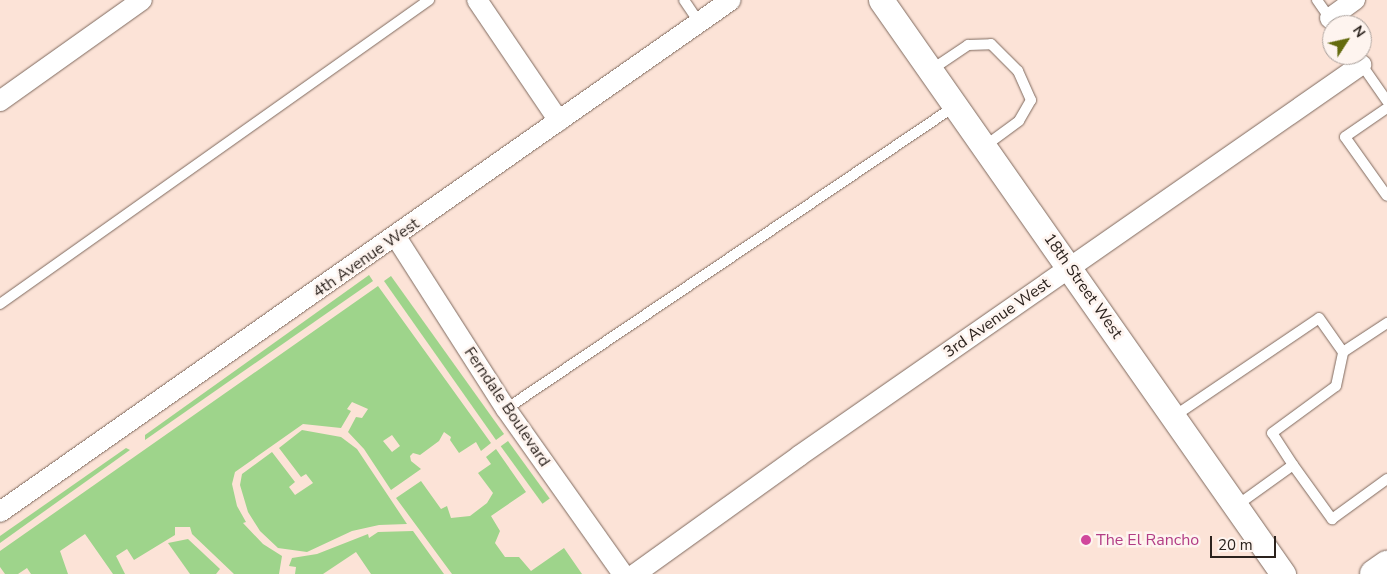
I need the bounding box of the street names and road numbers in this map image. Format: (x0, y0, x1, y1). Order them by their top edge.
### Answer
street label: 4th Avenue West (309, 214, 423, 302)
street label: 18th Street West (1040, 230, 1126, 342)
street label: 3rd Avenue West (940, 274, 1054, 362)
street label: Ferndale Boulevard (460, 344, 554, 470)

